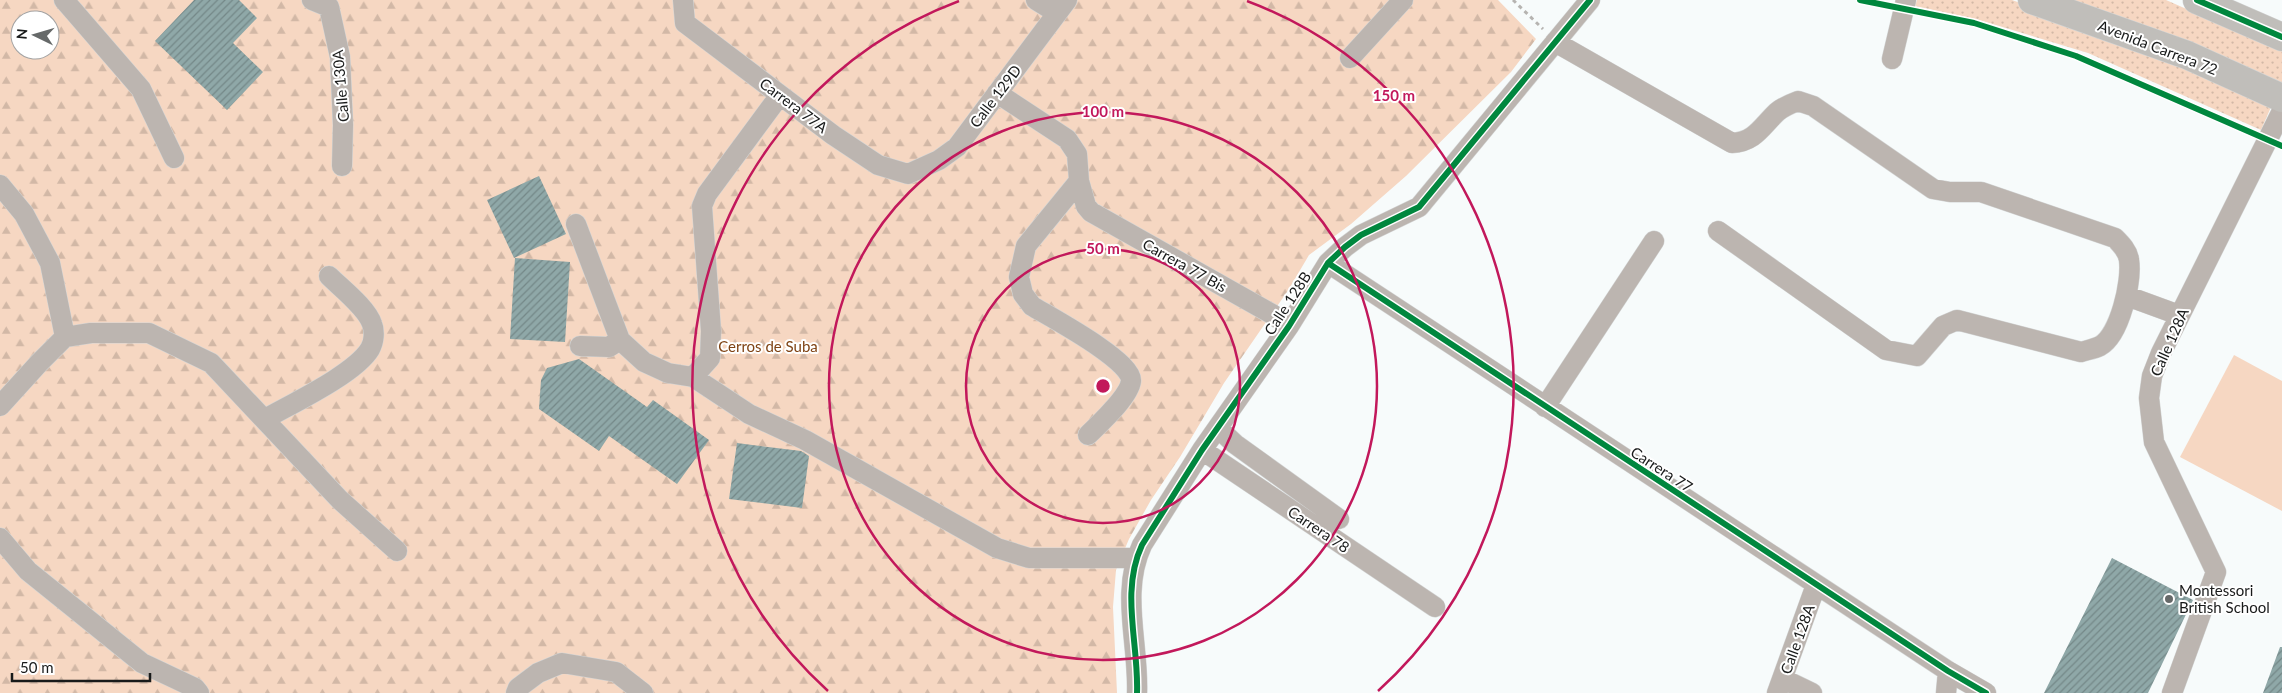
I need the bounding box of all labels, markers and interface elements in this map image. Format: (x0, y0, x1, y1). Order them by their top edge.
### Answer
north arrow (10, 10, 60, 60)
street label: Avenida Carrera 72 (2096, 16, 2220, 78)
text: N (13, 28, 30, 40)
street label: Calle 130A (328, 48, 352, 123)
street label: Calle 129D (966, 61, 1024, 131)
street label: Carrera 77A (757, 74, 832, 137)
text: 150 m (1373, 86, 1415, 104)
text: 100 m (1082, 102, 1124, 120)
street label: Carrera 77 Bis (1140, 234, 1230, 296)
text: 50 m (1086, 239, 1120, 257)
street label: Calle 128B (1260, 268, 1314, 338)
street label: Calle 128A (2146, 304, 2192, 379)
park label: Cerros de Suba (718, 337, 818, 355)
centre of rings (1094, 377, 1112, 395)
street label: Carrera 77 (1628, 442, 1697, 496)
street label: Carrera 78 (1285, 502, 1353, 556)
place label: Montessori British School (2179, 581, 2270, 616)
marker: Montessori British School (2163, 593, 2175, 605)
street label: Calle 128A (1776, 601, 1818, 676)
scale bar (12, 650, 150, 682)
text: 50 m (20, 658, 54, 676)

